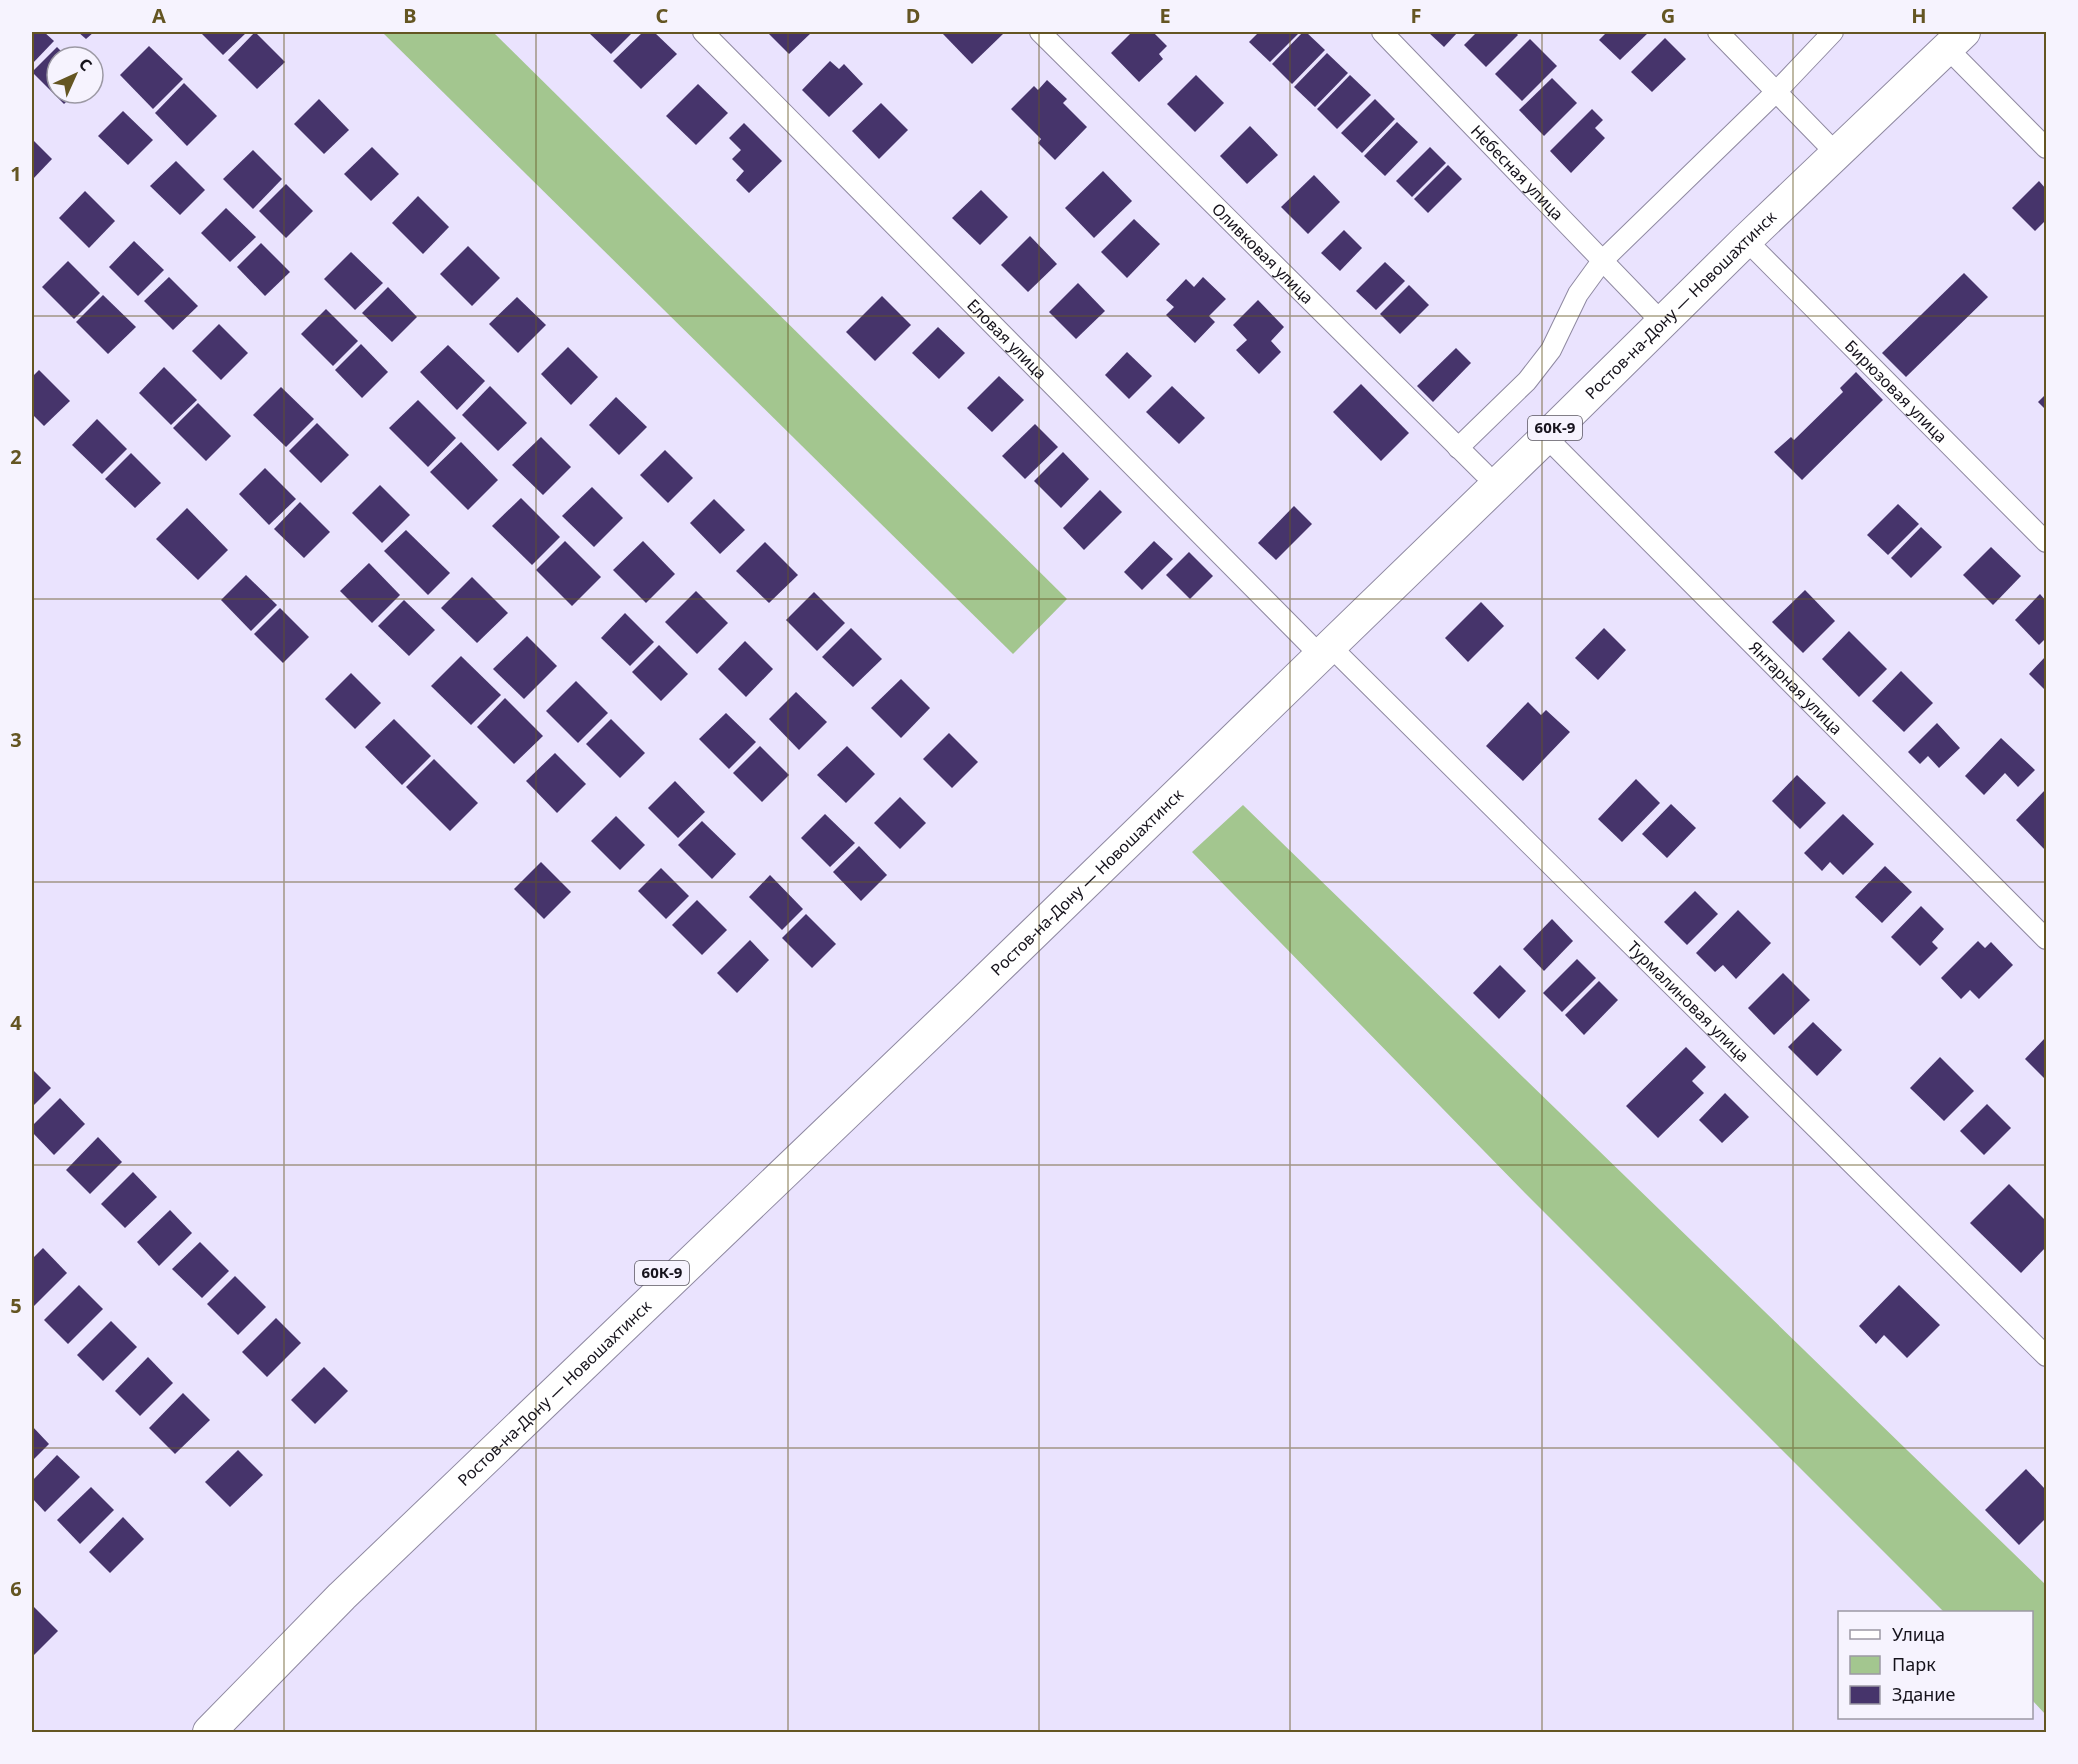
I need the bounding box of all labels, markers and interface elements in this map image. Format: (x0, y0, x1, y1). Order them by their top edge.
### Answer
text: A (152, 2, 166, 29)
text: B (403, 2, 417, 29)
text: C (656, 2, 669, 29)
text: D (906, 2, 920, 29)
text: E (1159, 2, 1171, 29)
text: F (1411, 2, 1421, 29)
text: G (1661, 2, 1675, 29)
text: H (1911, 2, 1927, 29)
north arrow (45, 45, 105, 105)
text: С (74, 53, 97, 76)
street label: Небесная улица (1466, 120, 1569, 225)
text: 1 (10, 160, 22, 187)
street label: Оливковая улица (1207, 198, 1318, 309)
street label: Ростов-на-Дону — Новошахтинск (1580, 206, 1781, 404)
street label: Еловая улица (962, 294, 1052, 384)
street label: Бирюзовая улица (1840, 335, 1952, 447)
road number: 60К-9 (1528, 416, 1582, 440)
text: 2 (10, 443, 22, 470)
street label: Янтарная улица (1744, 636, 1847, 739)
text: 3 (10, 726, 22, 753)
street label: Ростов-на-Дону — Новошахтинск (986, 783, 1188, 980)
street label: Турмалиновая улица (1623, 936, 1754, 1067)
text: 4 (10, 1009, 22, 1036)
road number: 60К-9 (635, 1261, 689, 1285)
text: 5 (10, 1292, 22, 1319)
street label: Ростов-на-Дону — Новошахтинск (453, 1295, 656, 1491)
text: 6 (10, 1575, 22, 1602)
legend (1838, 1611, 2033, 1719)
text: Улица (1892, 1622, 1945, 1646)
text: Парк (1892, 1652, 1936, 1676)
text: Здание (1892, 1682, 1956, 1706)

